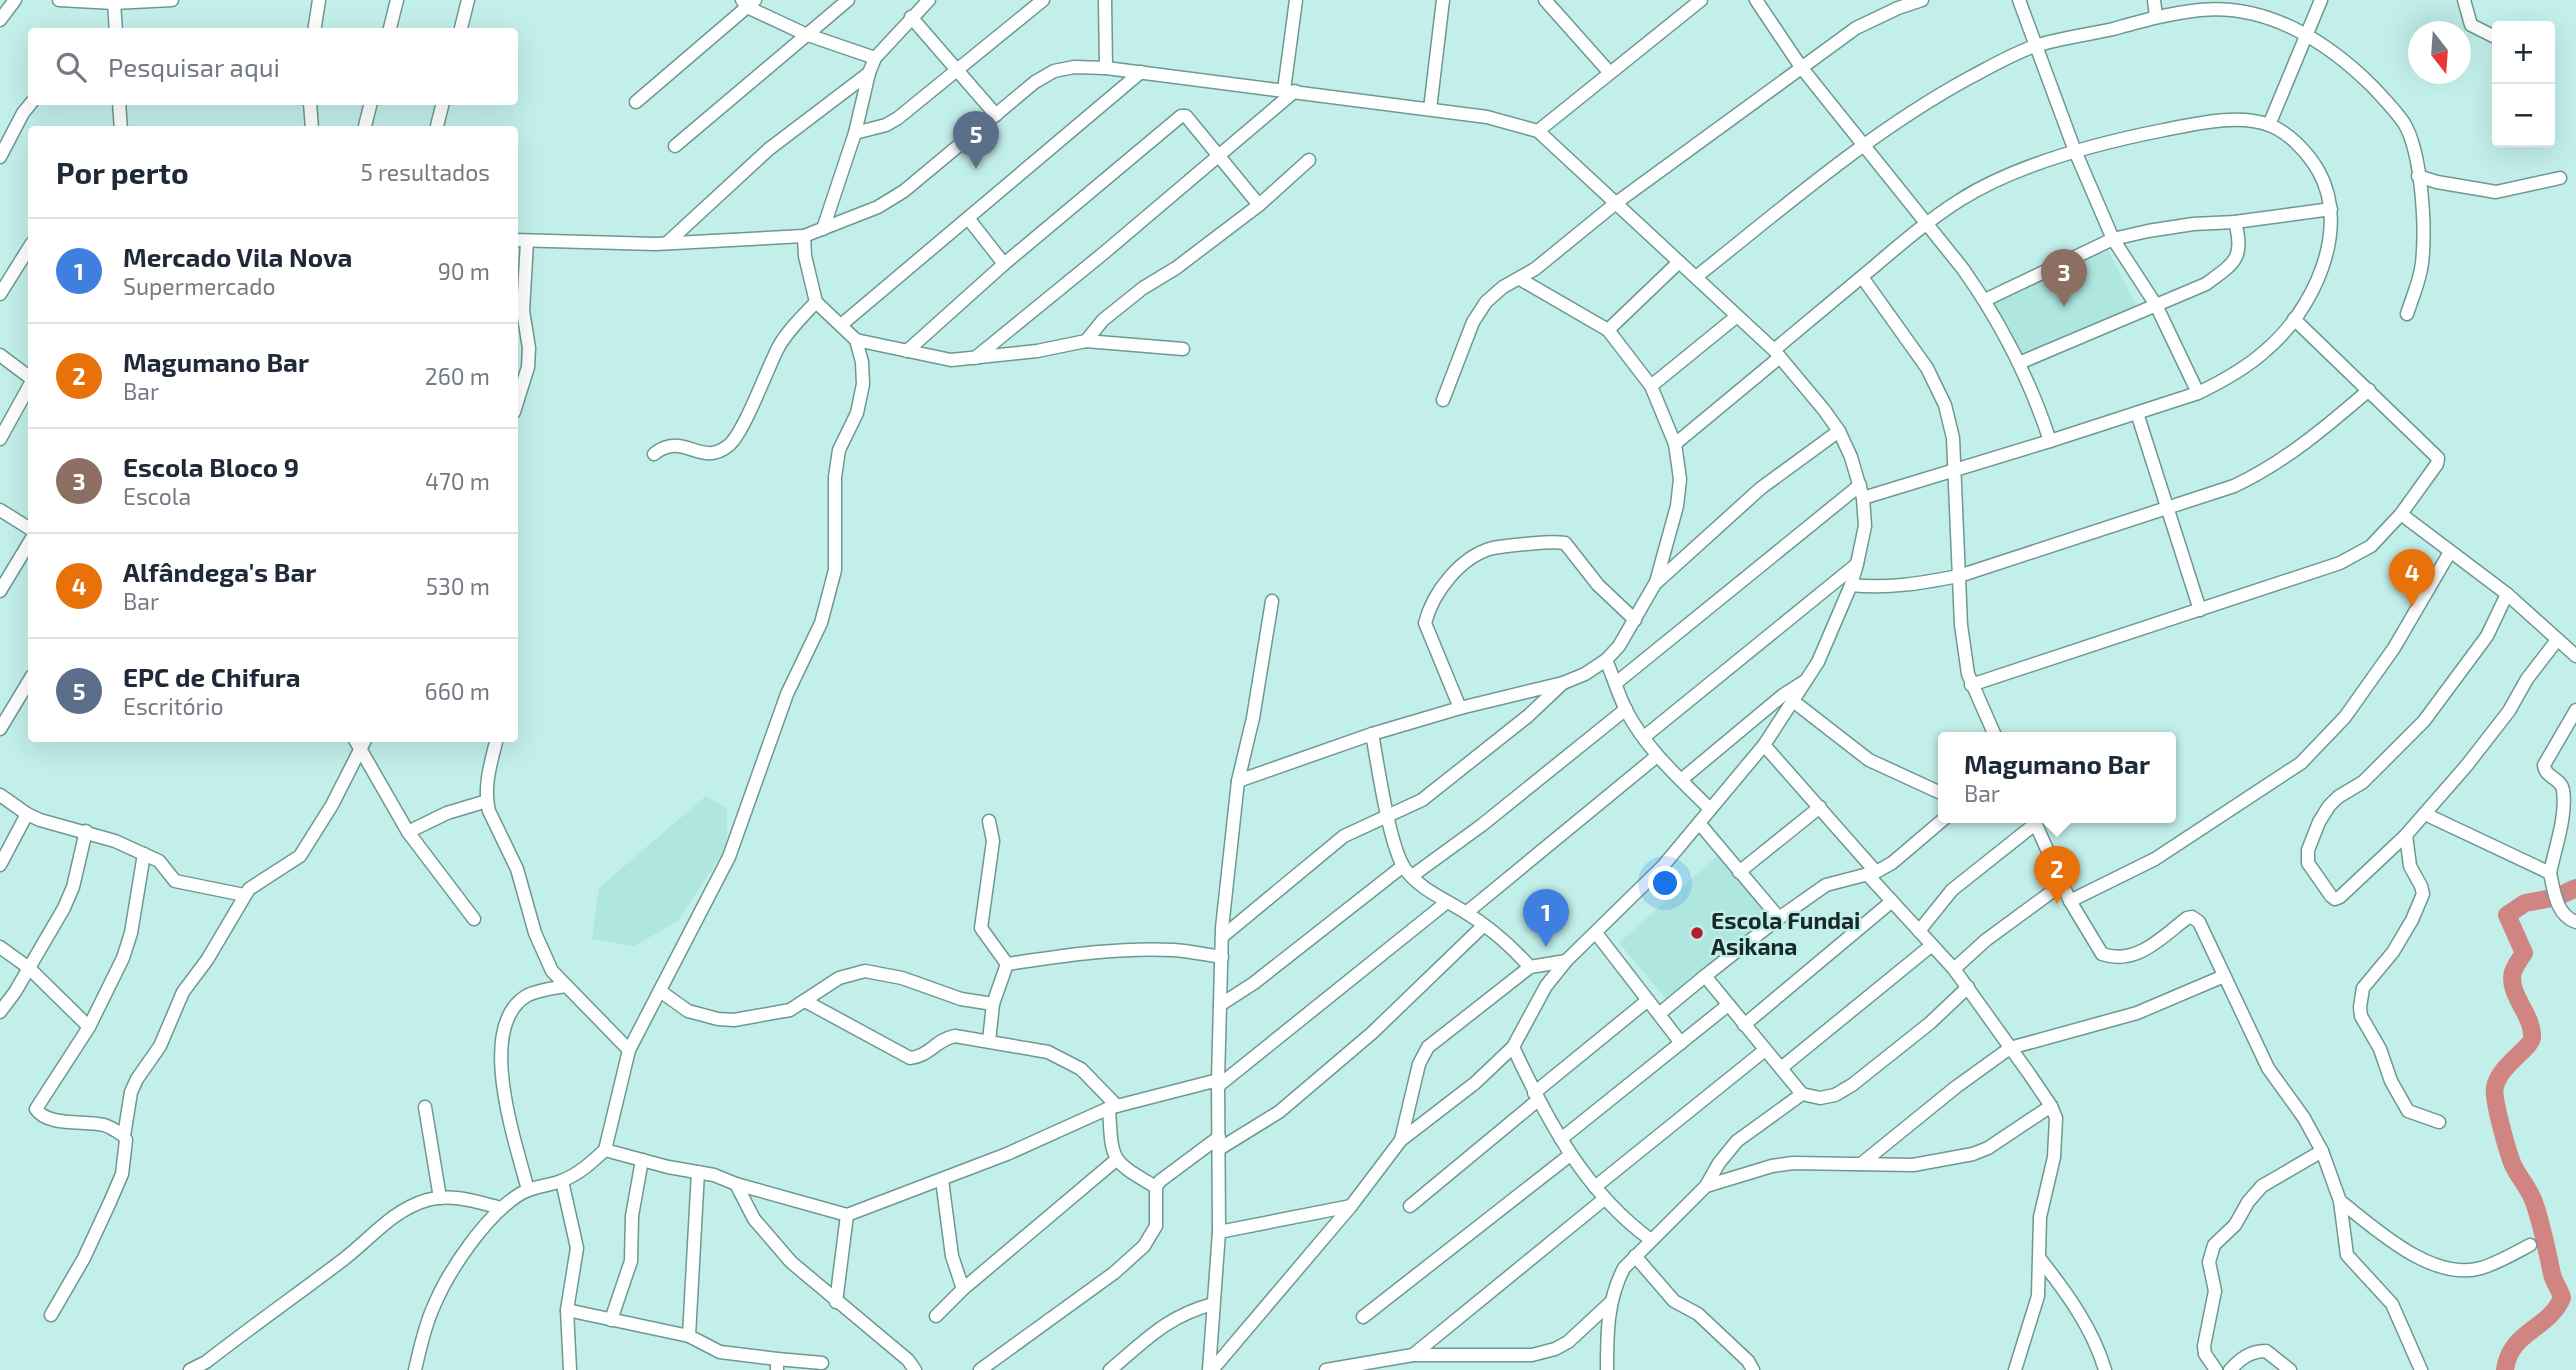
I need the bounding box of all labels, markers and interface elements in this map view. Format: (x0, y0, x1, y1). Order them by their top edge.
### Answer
north arrow (2408, 21, 2471, 84)
map controls (2492, 21, 2555, 147)
button: + (2492, 21, 2555, 84)
search box (28, 28, 518, 105)
icon: search (52, 48, 90, 86)
text: Pesquisar aqui (108, 51, 280, 82)
button: − (2492, 84, 2555, 147)
pin: 5 (953, 111, 999, 169)
text: Por perto (56, 154, 189, 190)
text: 5 resultados (360, 158, 490, 186)
text: Mercado Vila Nova (123, 241, 352, 272)
pin: 3 (2041, 249, 2087, 307)
text: 1 (74, 257, 84, 285)
text: 90 m (438, 257, 490, 285)
text: Supermercado (123, 272, 275, 300)
text: Magumano Bar (123, 346, 309, 377)
text: 2 (72, 362, 86, 390)
text: 260 m (425, 362, 490, 390)
text: Bar (123, 377, 159, 405)
text: Escola Bloco 9 (123, 451, 299, 482)
text: 3 (72, 467, 86, 495)
text: 470 m (425, 467, 490, 495)
text: Escola (123, 482, 191, 510)
pin: 4 (2389, 549, 2435, 607)
text: Alfândega's Bar (123, 556, 316, 587)
text: 4 (72, 572, 86, 600)
text: 530 m (426, 572, 490, 600)
text: Bar (123, 587, 159, 615)
text: EPC de Chifura (123, 661, 301, 692)
text: 5 (73, 677, 85, 705)
text: 660 m (425, 677, 490, 705)
text: Escritório (123, 692, 224, 720)
popup (1938, 732, 2176, 823)
text: Magumano Bar (1964, 748, 2150, 779)
text: Bar (1964, 779, 2000, 807)
pin: 2 (2034, 846, 2080, 904)
your location (1648, 866, 1682, 900)
pin: 1 (1523, 889, 1569, 947)
place label: Escola Fundai Asikana (1711, 906, 1860, 960)
marker: Escola Fundai Asikana (1689, 925, 1705, 941)

